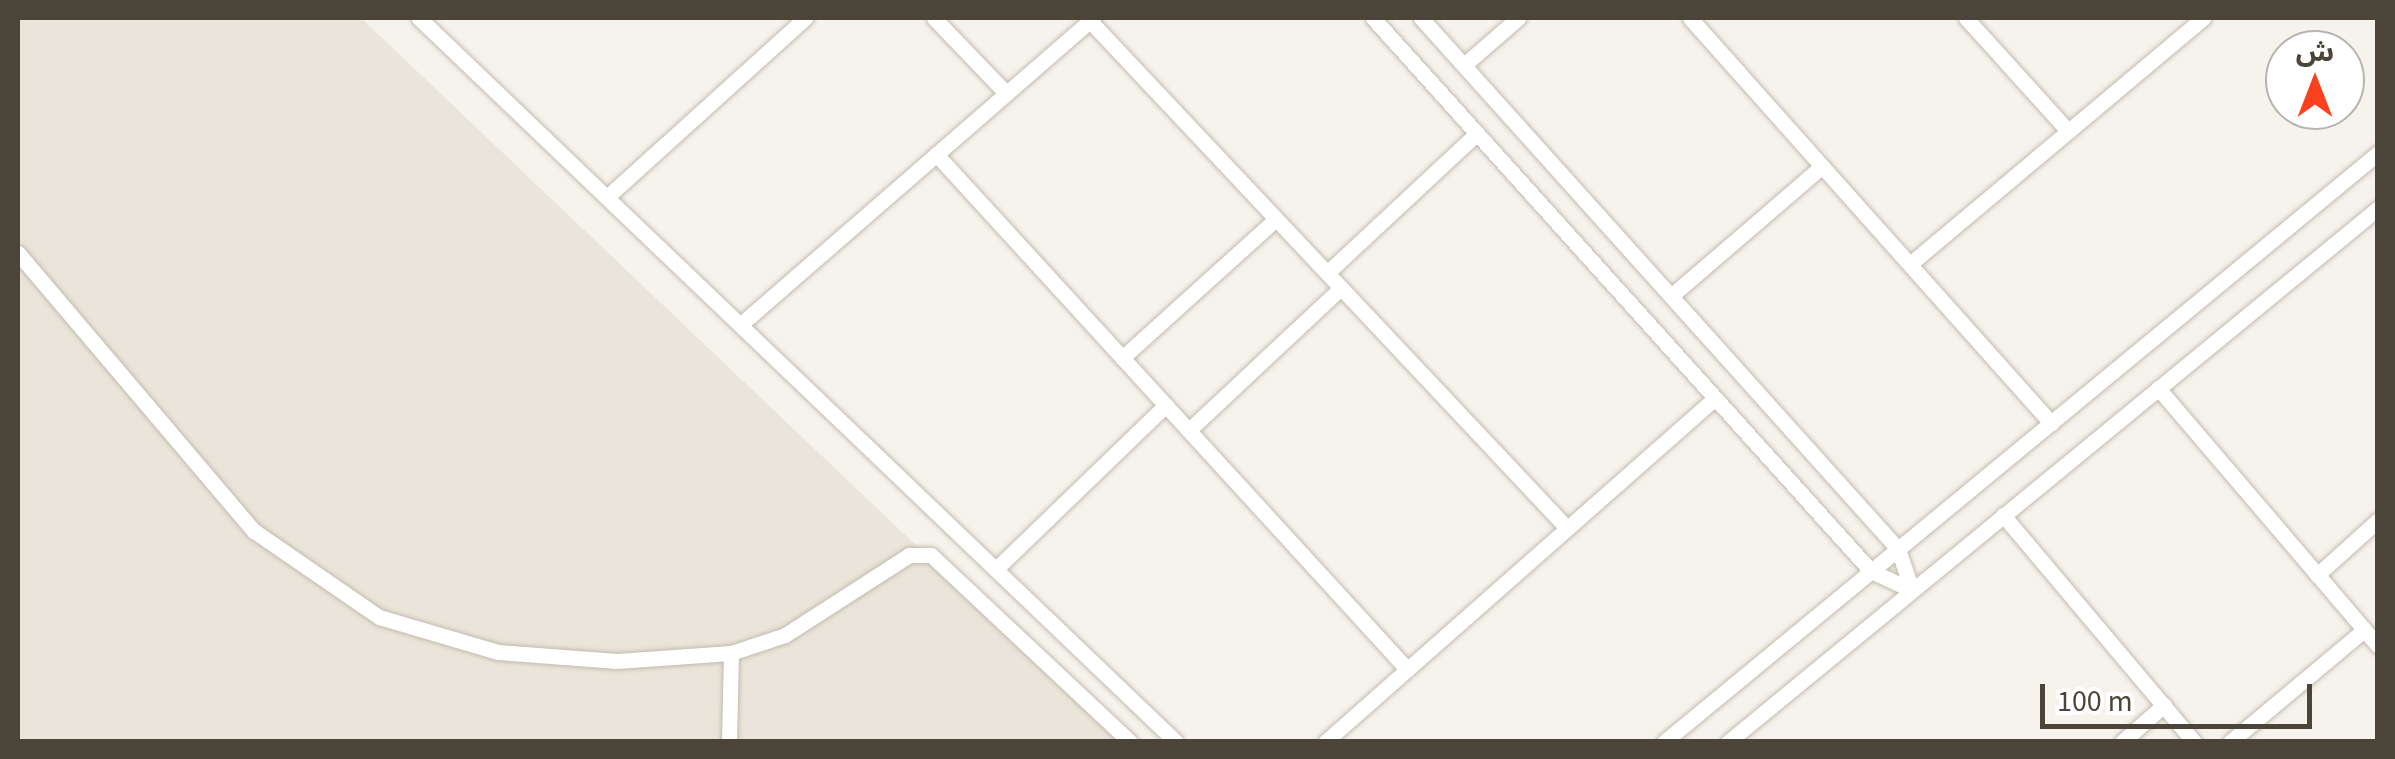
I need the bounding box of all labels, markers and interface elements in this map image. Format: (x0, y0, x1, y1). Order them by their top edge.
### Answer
north arrow (2265, 30, 2365, 130)
text: ش (2296, 32, 2334, 72)
scale bar (2045, 664, 2318, 726)
text: 100 m (2057, 680, 2133, 723)

